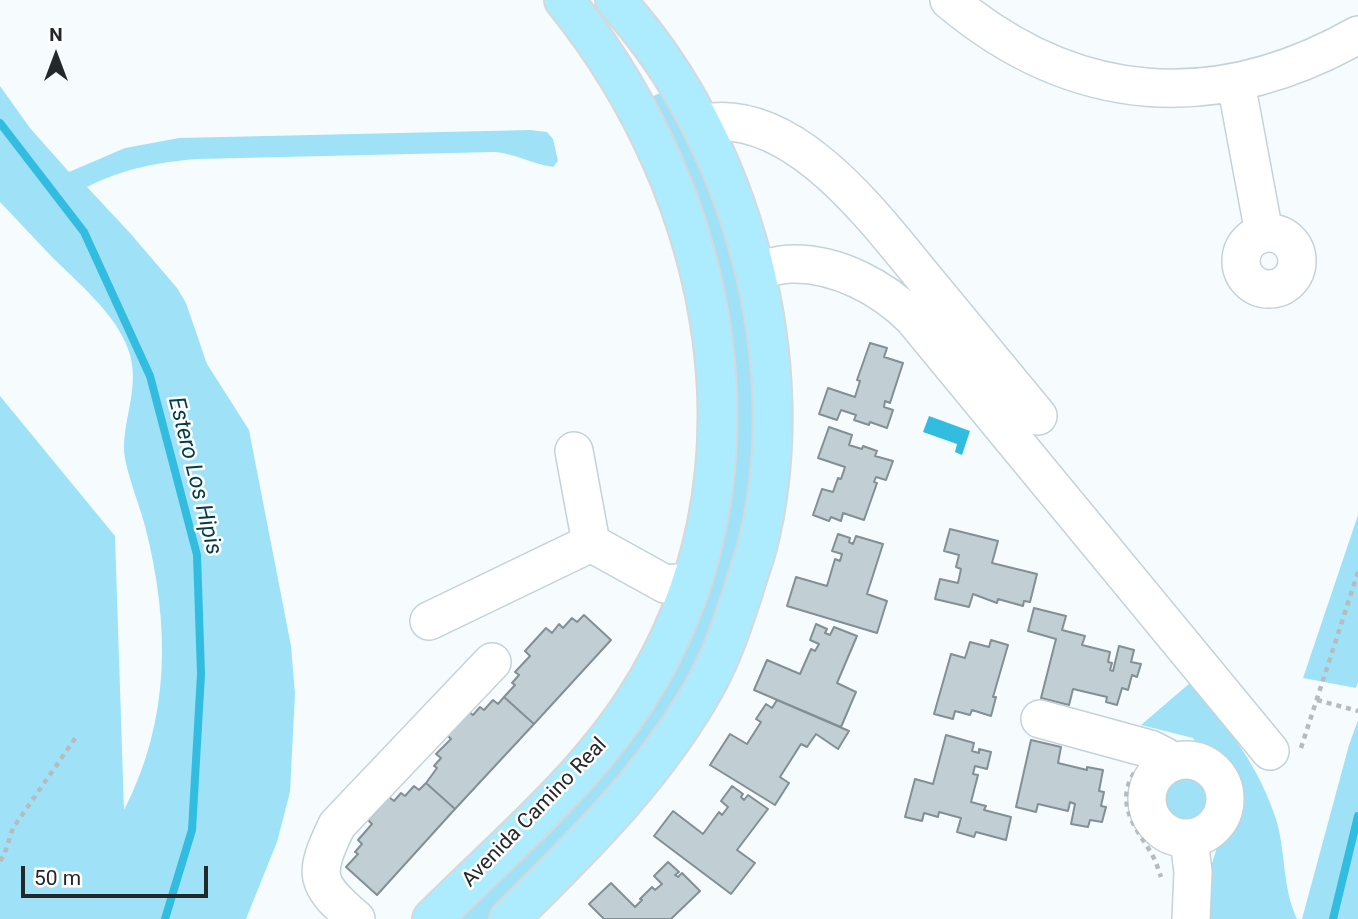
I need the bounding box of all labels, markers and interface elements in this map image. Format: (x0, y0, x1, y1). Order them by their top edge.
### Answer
north arrow (21, 21, 91, 91)
text: N (49, 23, 63, 46)
water label: Estero Los Hipis (161, 394, 227, 558)
street label: Avenida Camino Real (457, 733, 613, 893)
scale bar (24, 852, 212, 896)
text: 50 m (34, 866, 81, 890)

